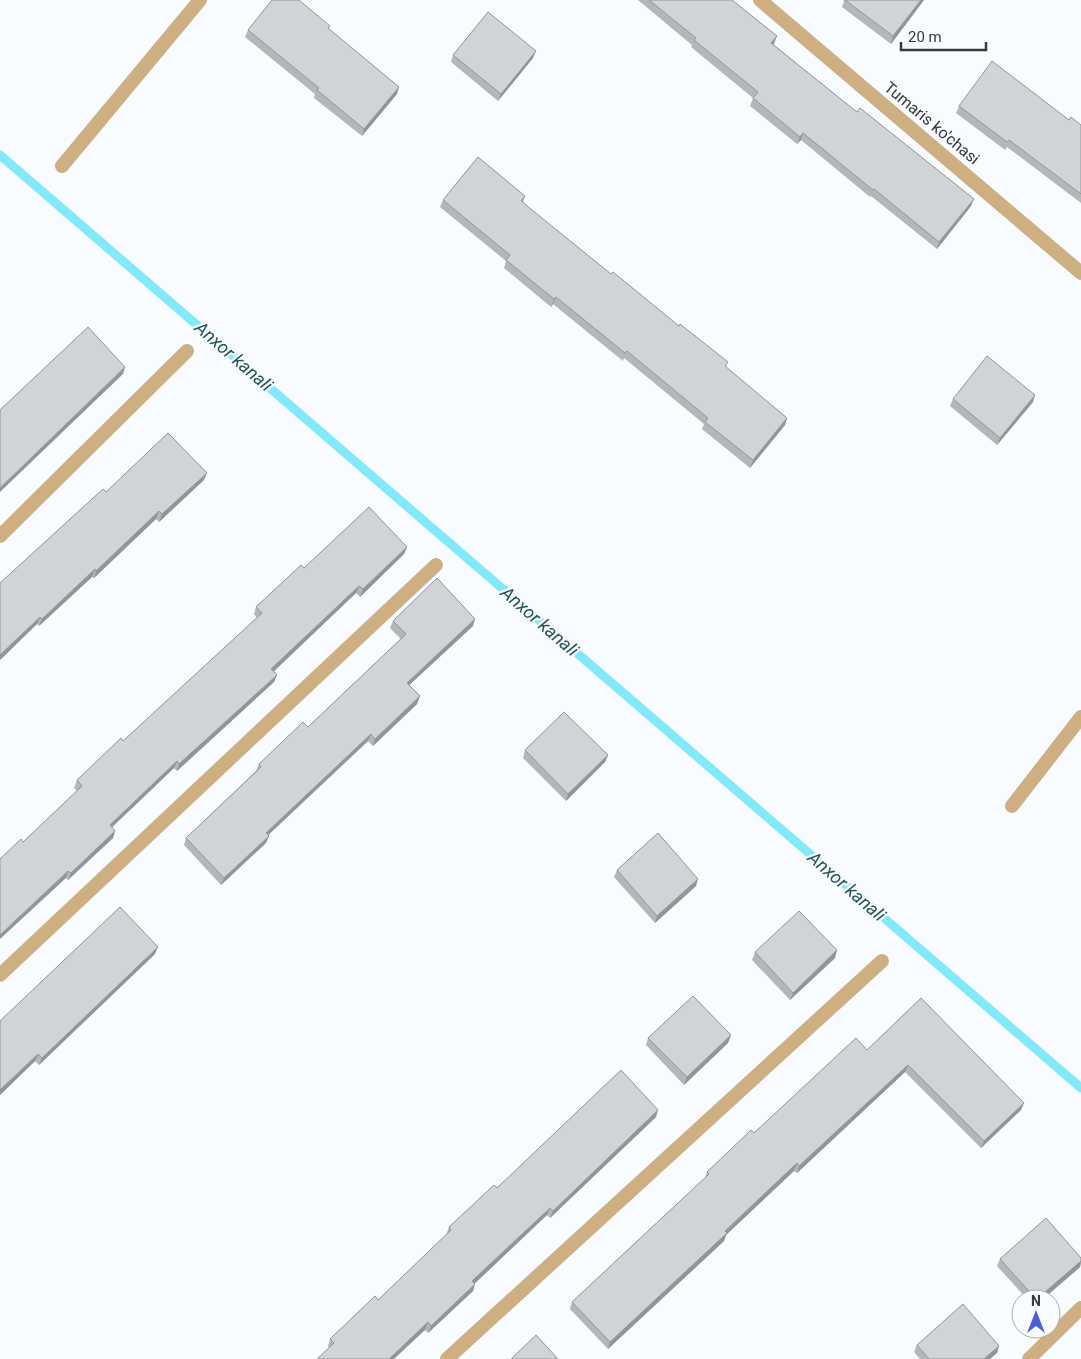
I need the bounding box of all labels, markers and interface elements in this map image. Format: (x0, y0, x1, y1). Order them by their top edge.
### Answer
scale bar (901, 20, 986, 52)
text: 20 m (908, 28, 942, 46)
street label: Tumaris ko'chasi (881, 78, 983, 168)
water label: Anxor kanali (190, 316, 278, 396)
water label: Anxor kanali (496, 581, 584, 661)
water label: Anxor kanali (803, 846, 891, 926)
north arrow (1011, 1289, 1061, 1339)
text: N (1031, 1293, 1041, 1309)

